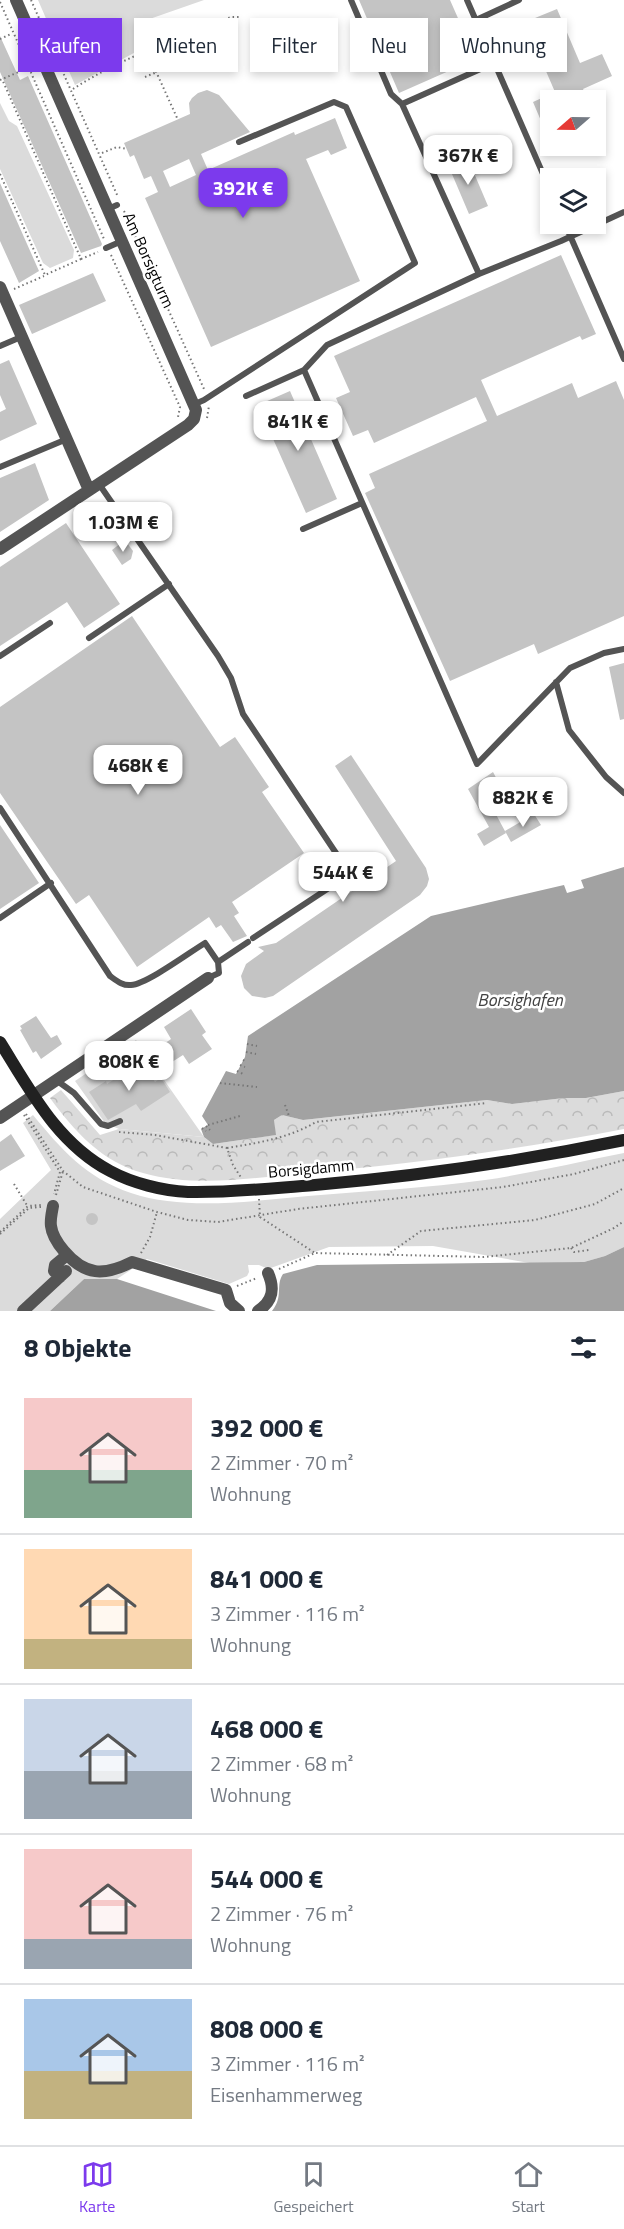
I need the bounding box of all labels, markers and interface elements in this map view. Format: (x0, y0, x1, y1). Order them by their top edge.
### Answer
chip: Kaufen (18, 18, 122, 72)
chip: Mieten (134, 18, 238, 72)
chip: Filter (250, 18, 338, 72)
chip: Neu (350, 18, 428, 72)
chip: Wohnung (440, 18, 567, 72)
north arrow (540, 90, 606, 156)
map controls (540, 90, 606, 234)
pin: 367K € (419, 135, 517, 186)
text: 367K € (437, 139, 499, 170)
pin: 392K € (194, 168, 292, 219)
button: layers (540, 168, 606, 234)
text: 392K € (212, 172, 274, 203)
street label: Am Borsigturm (117, 208, 181, 312)
pin: 841K € (249, 401, 347, 452)
text: 841K € (267, 405, 329, 436)
pin: 1.03M € (68, 502, 178, 553)
text: 1.03M € (87, 506, 159, 537)
pin: 468K € (89, 745, 187, 796)
text: 468K € (107, 749, 169, 780)
pin: 882K € (474, 777, 572, 828)
text: 882K € (492, 781, 554, 812)
pin: 544K € (294, 852, 392, 903)
text: 544K € (312, 856, 374, 887)
water label: Borsighafen (477, 986, 564, 1013)
pin: 808K € (80, 1041, 178, 1092)
text: 808K € (98, 1045, 160, 1076)
street label: Borsigdamm (267, 1152, 355, 1184)
text: 8 Objekte (24, 1328, 131, 1367)
icon: filters (567, 1331, 600, 1364)
text: 392 000 € (210, 1408, 323, 1447)
icon: home (72, 1422, 144, 1494)
text: 2 Zimmer · 70 m² (210, 1447, 353, 1478)
text: Wohnung (210, 1478, 291, 1509)
text: 841 000 € (210, 1559, 323, 1598)
icon: home (72, 1573, 144, 1645)
text: 3 Zimmer · 116 m² (210, 1598, 365, 1629)
text: Wohnung (210, 1629, 291, 1660)
text: 468 000 € (210, 1709, 323, 1748)
icon: home (72, 1723, 144, 1795)
text: 2 Zimmer · 68 m² (210, 1748, 353, 1779)
text: Wohnung (210, 1779, 291, 1810)
text: 544 000 € (210, 1859, 323, 1898)
icon: home (72, 1873, 144, 1945)
text: 2 Zimmer · 76 m² (210, 1898, 353, 1929)
text: Wohnung (210, 1929, 291, 1960)
text: 808 000 € (210, 2009, 323, 2048)
icon: home (72, 2023, 144, 2095)
text: 3 Zimmer · 116 m² (210, 2048, 365, 2079)
text: Eisenhammerweg (210, 2079, 362, 2110)
tab: Karte (79, 2158, 115, 2218)
tab: Gespeichert (273, 2158, 354, 2218)
tab: Start (512, 2158, 545, 2218)

